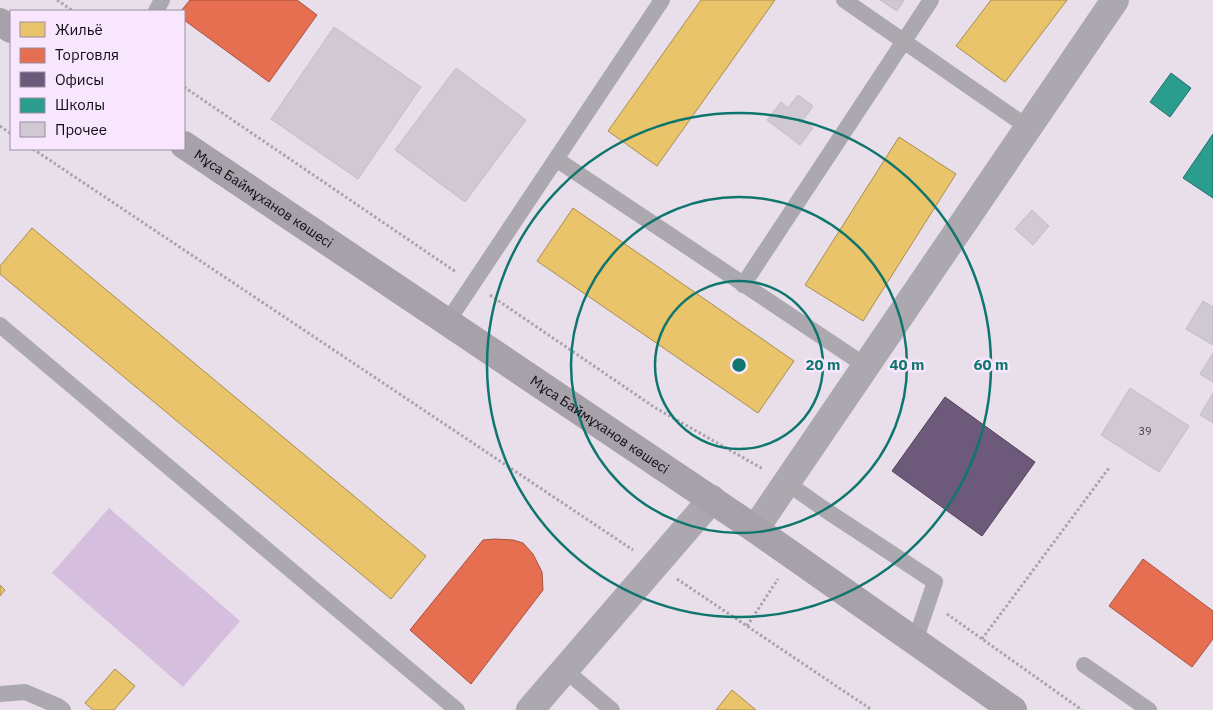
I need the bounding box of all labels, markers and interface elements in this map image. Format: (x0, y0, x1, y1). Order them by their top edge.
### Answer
legend (10, 10, 185, 150)
text: Жильё (55, 20, 103, 39)
text: Торговля (55, 45, 119, 64)
text: Офисы (55, 70, 104, 89)
text: Школы (55, 95, 105, 114)
text: Прочее (55, 120, 107, 139)
street label: Мұса Баймұханов көшесі (191, 145, 337, 252)
text: 20 m (806, 355, 840, 374)
text: 40 m (890, 355, 924, 374)
text: 60 m (974, 355, 1008, 374)
centre of rings (730, 356, 748, 374)
street label: Мұса Баймұханов көшесі (527, 371, 673, 478)
house number: 39 (1138, 424, 1152, 438)

